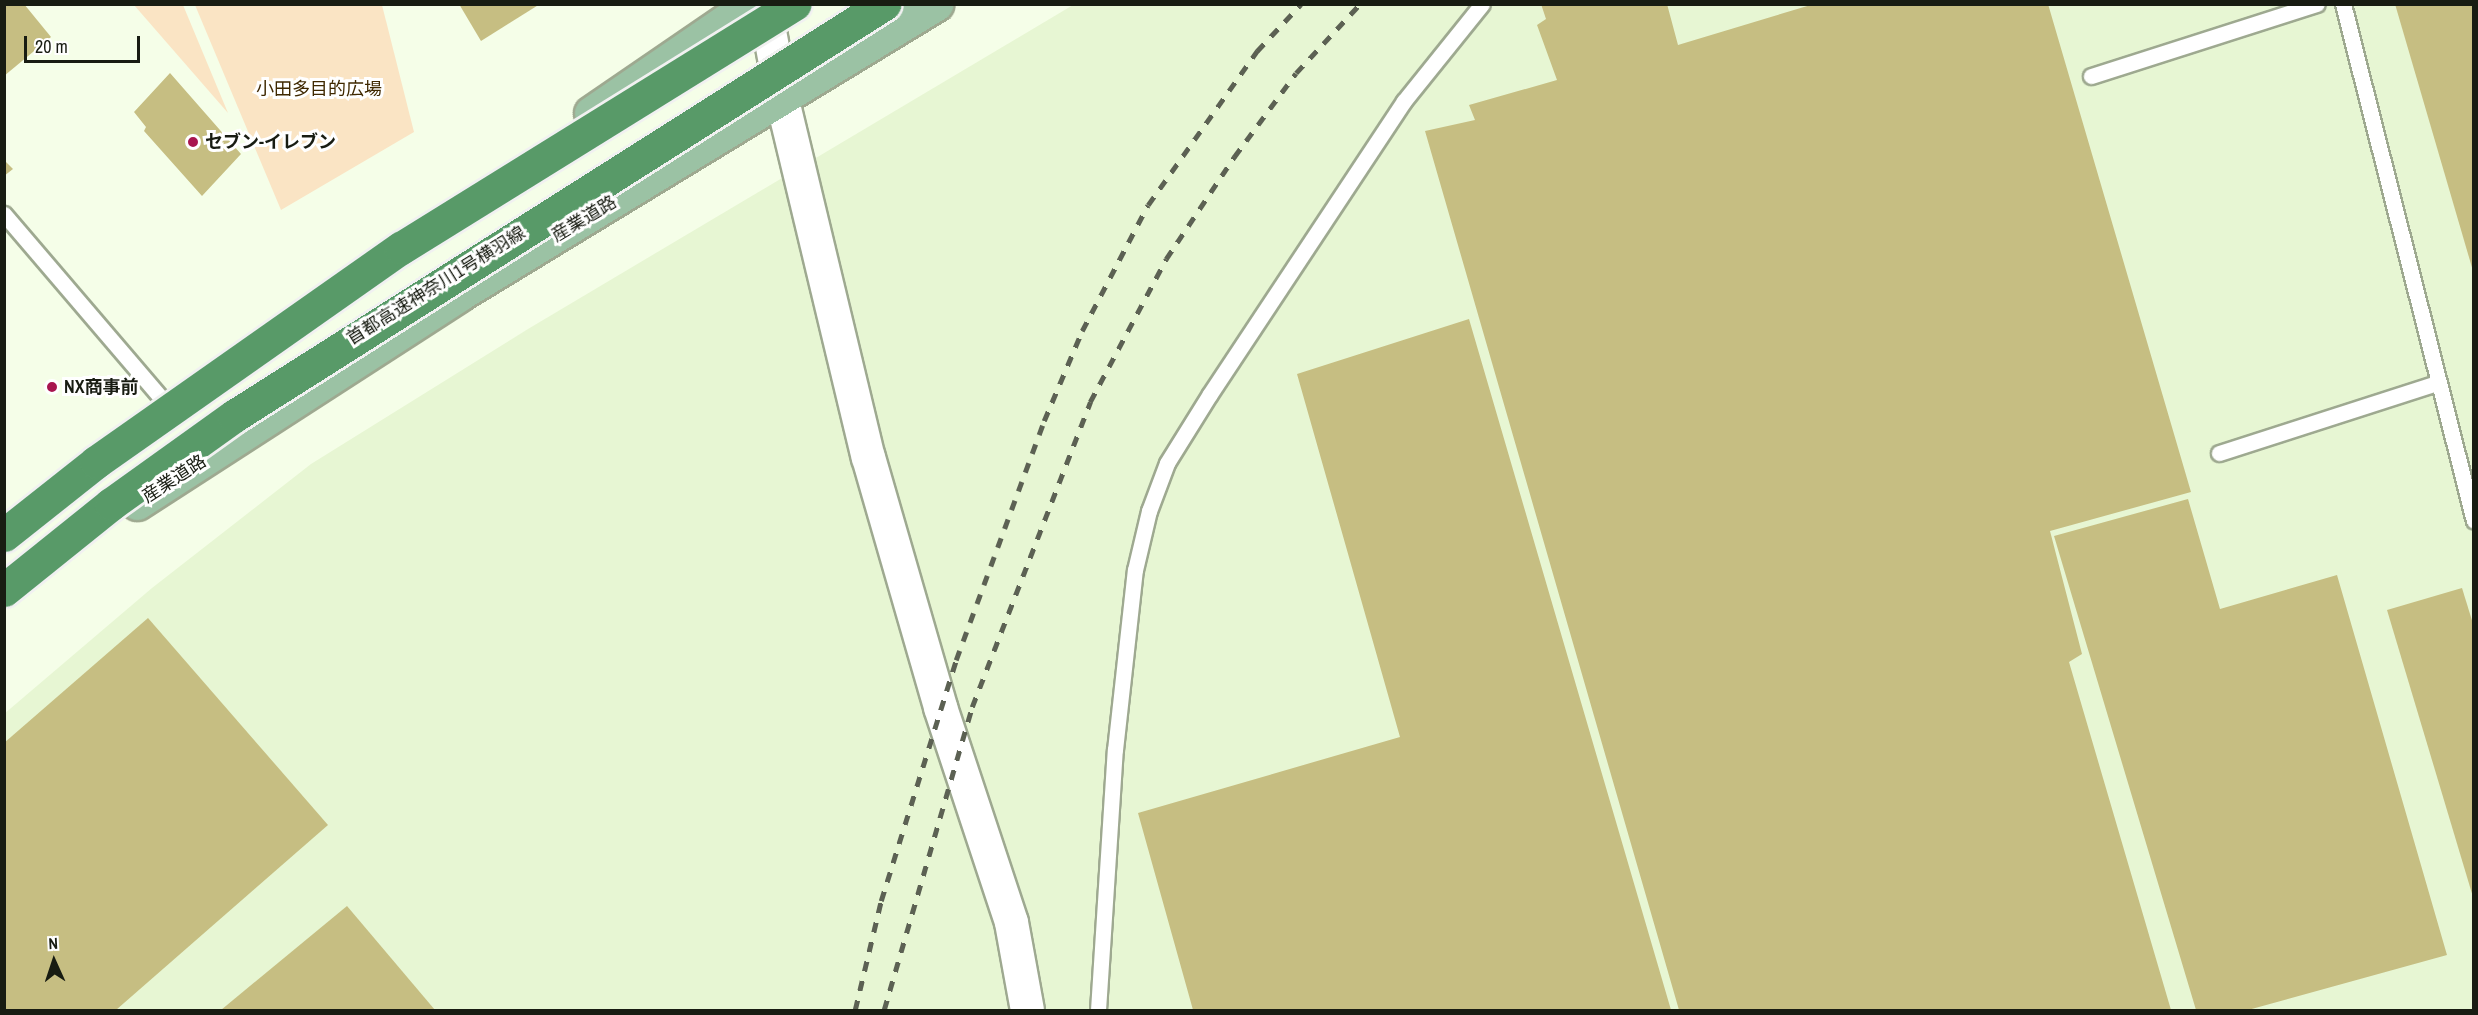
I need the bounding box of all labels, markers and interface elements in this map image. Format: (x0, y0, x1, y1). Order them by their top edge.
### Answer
scale bar (27, 24, 142, 62)
text: 20 m (35, 34, 68, 59)
park label: 小田多目的広場 (256, 78, 382, 100)
place label: セブン-イレブン (205, 131, 336, 153)
marker: セブン-イレブン (186, 135, 200, 149)
street label: 産業道路 (548, 191, 620, 247)
street label: 首都高速神奈川1号横羽線 (343, 222, 529, 350)
place label: NX商事前 (64, 376, 139, 398)
marker: NX商事前 (45, 380, 59, 394)
street label: 産業道路 (138, 450, 210, 508)
north arrow (24, 931, 84, 991)
text: N (48, 932, 58, 954)

